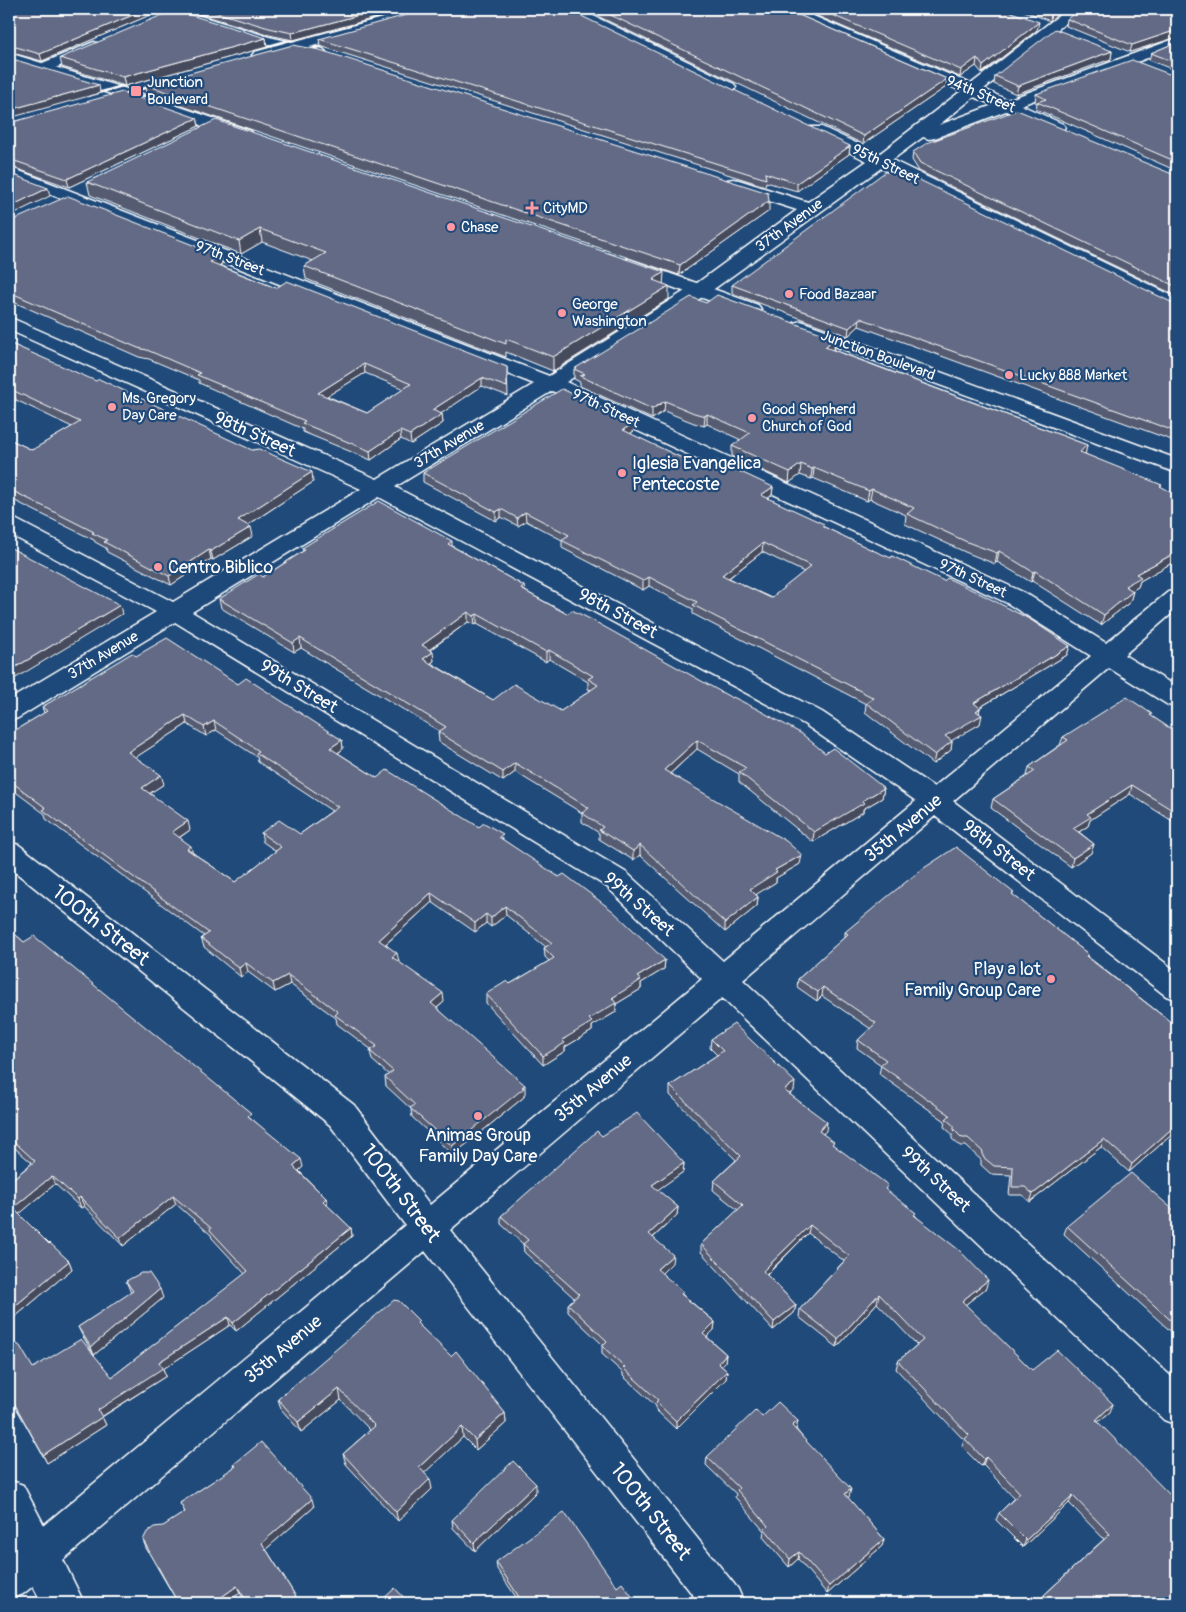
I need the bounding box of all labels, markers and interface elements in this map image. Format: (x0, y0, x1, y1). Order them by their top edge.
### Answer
street label: 94th Street (943, 71, 1019, 118)
place label: Junction Boulevard (147, 73, 208, 109)
marker: Junction Boulevard (129, 84, 143, 98)
street label: 95th Street (849, 140, 924, 189)
street label: 37th Avenue (752, 194, 827, 256)
place label: CityMD (543, 199, 588, 218)
marker: CityMD (525, 201, 539, 215)
place label: Chase (461, 218, 499, 237)
marker: Chase (445, 221, 457, 233)
street label: 97th Street (192, 237, 268, 281)
place label: Food Bazaar (799, 285, 877, 304)
marker: Food Bazaar (783, 288, 795, 300)
place label: George Washington (572, 295, 647, 331)
marker: George Washington (556, 307, 568, 319)
street label: Junction Boulevard (818, 326, 938, 385)
place label: Lucky 888 Market (1019, 366, 1128, 385)
marker: Lucky 888 Market (1003, 369, 1015, 381)
street label: 97th Street (569, 384, 644, 433)
place label: Ms. Gregory Day Care (122, 389, 196, 425)
place label: Good Shepherd Church of God (762, 400, 856, 436)
marker: Ms. Gregory Day Care (106, 401, 118, 413)
street label: 98th Street (210, 406, 300, 463)
marker: Good Shepherd Church of God (746, 412, 758, 424)
street label: 37th Avenue (411, 416, 488, 473)
place label: Iglesia Evangelica Pentecoste (632, 452, 761, 496)
marker: Iglesia Evangelica Pentecoste (616, 467, 628, 479)
street label: 97th Street (936, 554, 1011, 603)
place label: Centro Biblico (168, 556, 273, 579)
marker: Centro Biblico (152, 561, 164, 573)
street label: 98th Street (574, 583, 662, 644)
street label: 37th Avenue (65, 627, 142, 684)
street label: 99th Street (256, 654, 343, 719)
street label: 35th Avenue (860, 789, 947, 868)
street label: 98th Street (957, 815, 1041, 887)
street label: 99th Street (598, 867, 680, 942)
street label: 100th Street (46, 879, 155, 972)
place label: Play a lot Family Group Care (904, 958, 1042, 1002)
marker: Play a lot Family Group Care (1045, 973, 1057, 985)
street label: 35th Avenue (550, 1049, 637, 1128)
marker: Animas Group Family Day Care (472, 1110, 484, 1122)
place label: Animas Group Family Day Care (419, 1124, 538, 1168)
street label: 100th Street (355, 1139, 447, 1248)
street label: 99th Street (896, 1141, 976, 1218)
street label: 35th Avenue (240, 1310, 327, 1389)
street label: 100th Street (604, 1457, 698, 1566)

